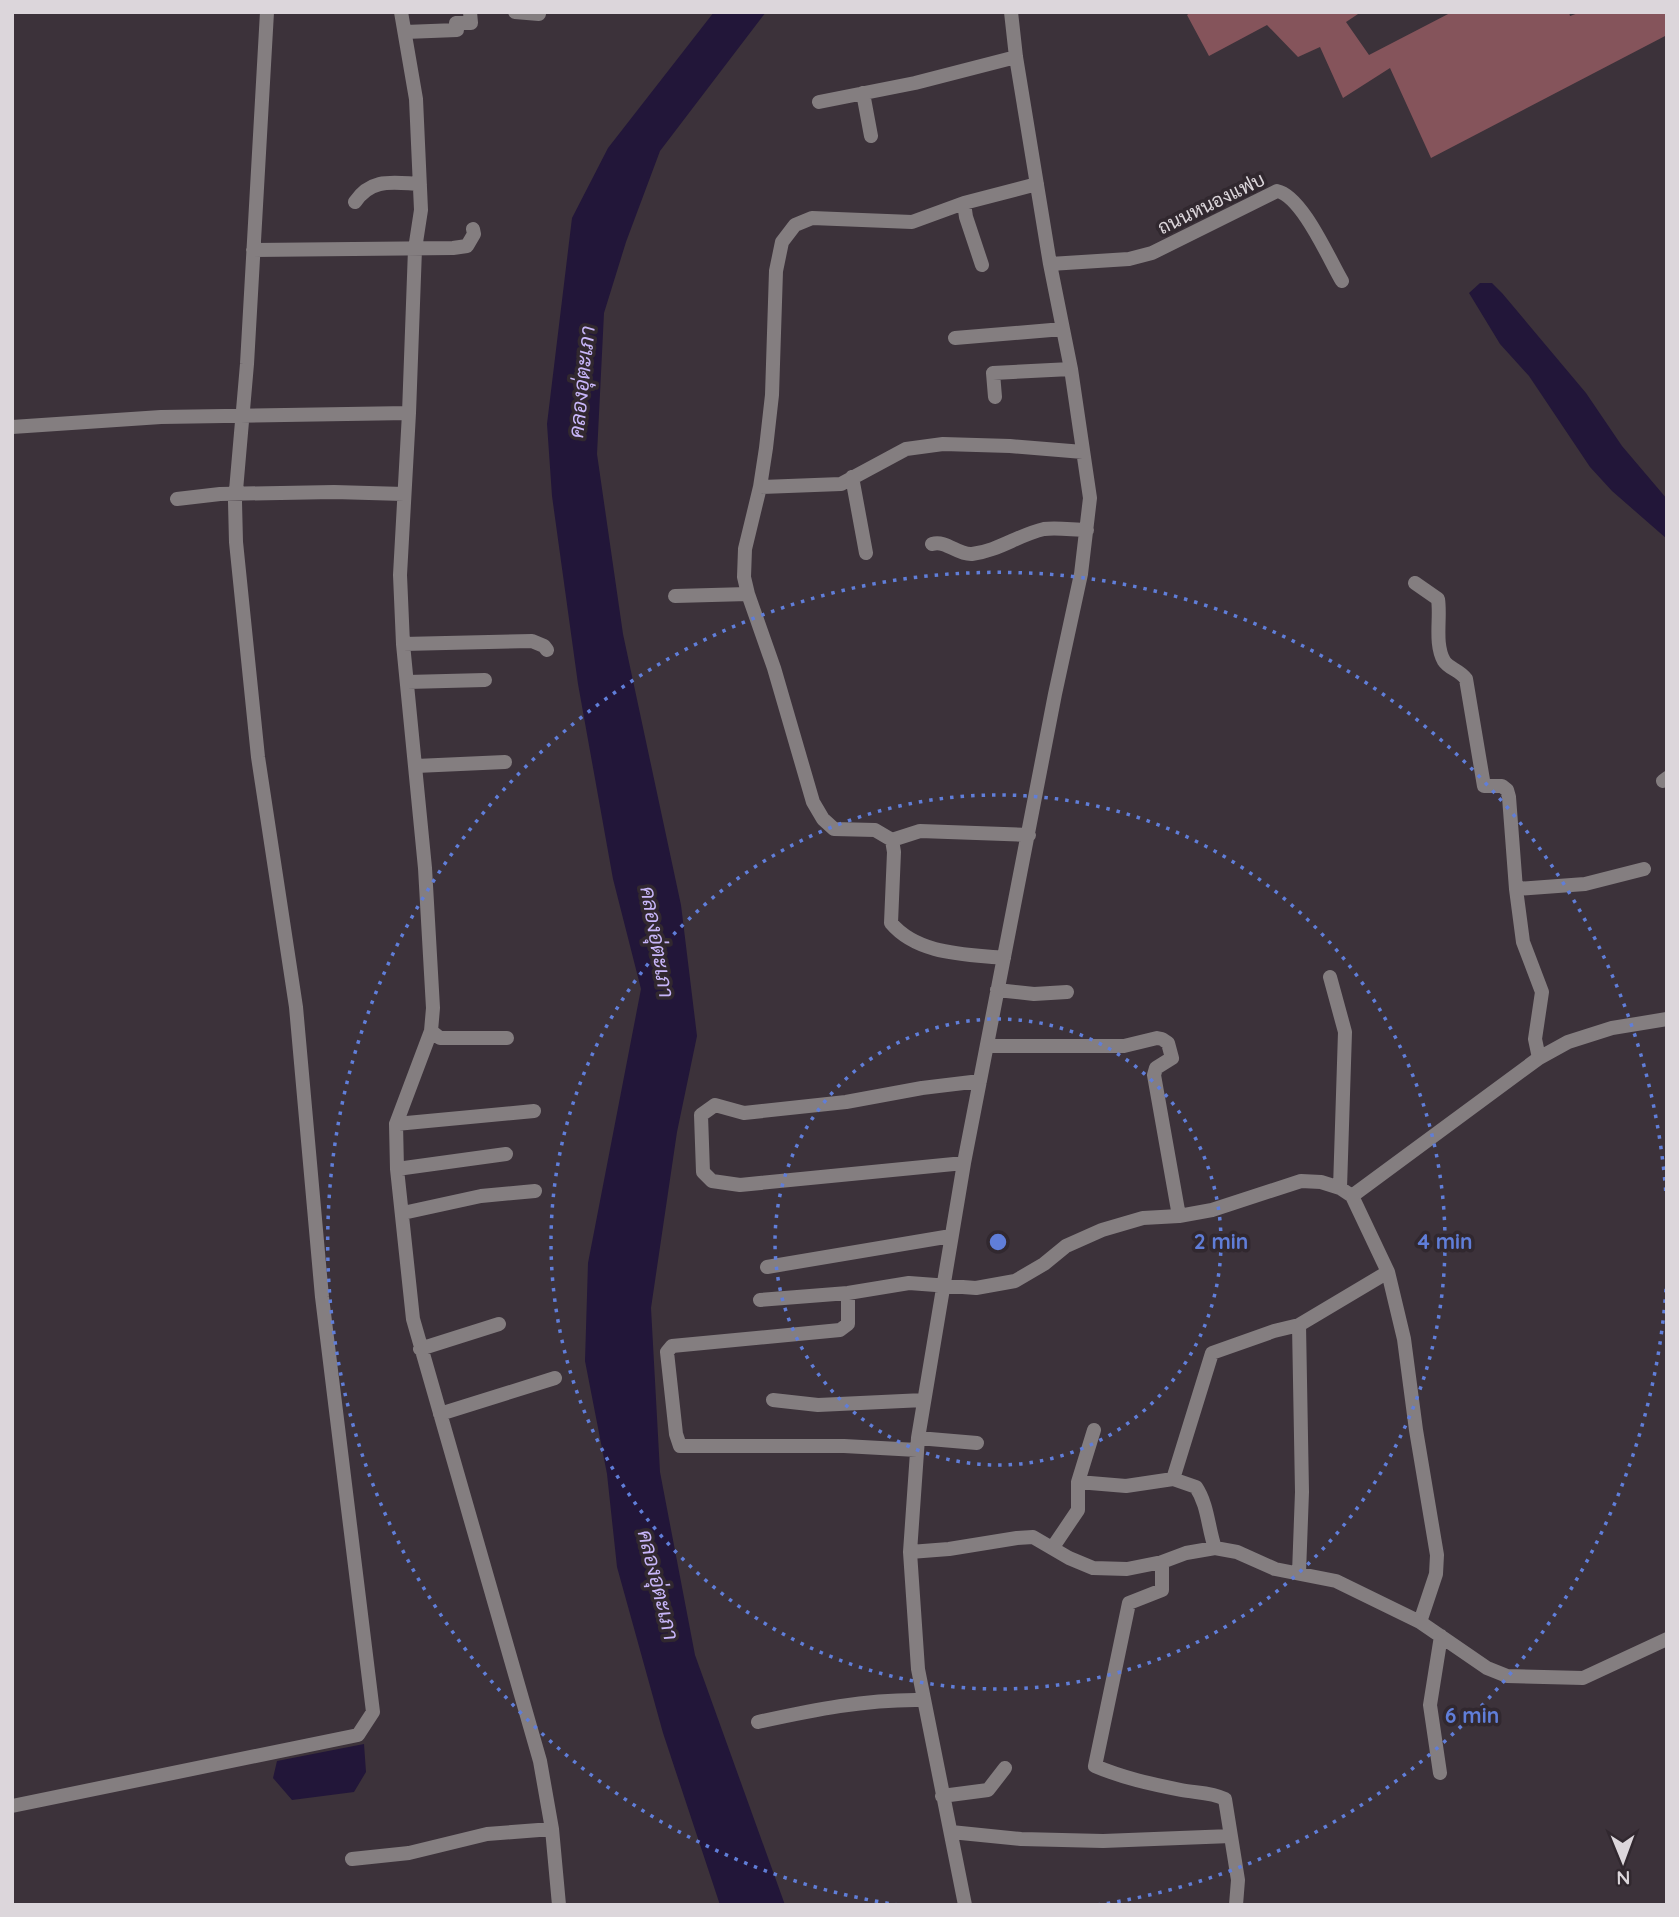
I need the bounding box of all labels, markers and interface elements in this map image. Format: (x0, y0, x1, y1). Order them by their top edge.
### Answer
street label: ถนนหนองแฟบ (1154, 167, 1268, 239)
water label: คลองอุ่ตะเภา (562, 325, 602, 439)
water label: คลองอุ่ตะเภา (633, 884, 681, 1000)
text: 2 min (1194, 1228, 1248, 1254)
text: 4 min (1417, 1228, 1473, 1254)
centre of rings (986, 1230, 1010, 1254)
water label: คลองอุ่ตะเภา (631, 1527, 685, 1643)
text: 6 min (1445, 1702, 1499, 1728)
north arrow (1588, 1826, 1658, 1896)
text: N (1616, 1866, 1630, 1890)

